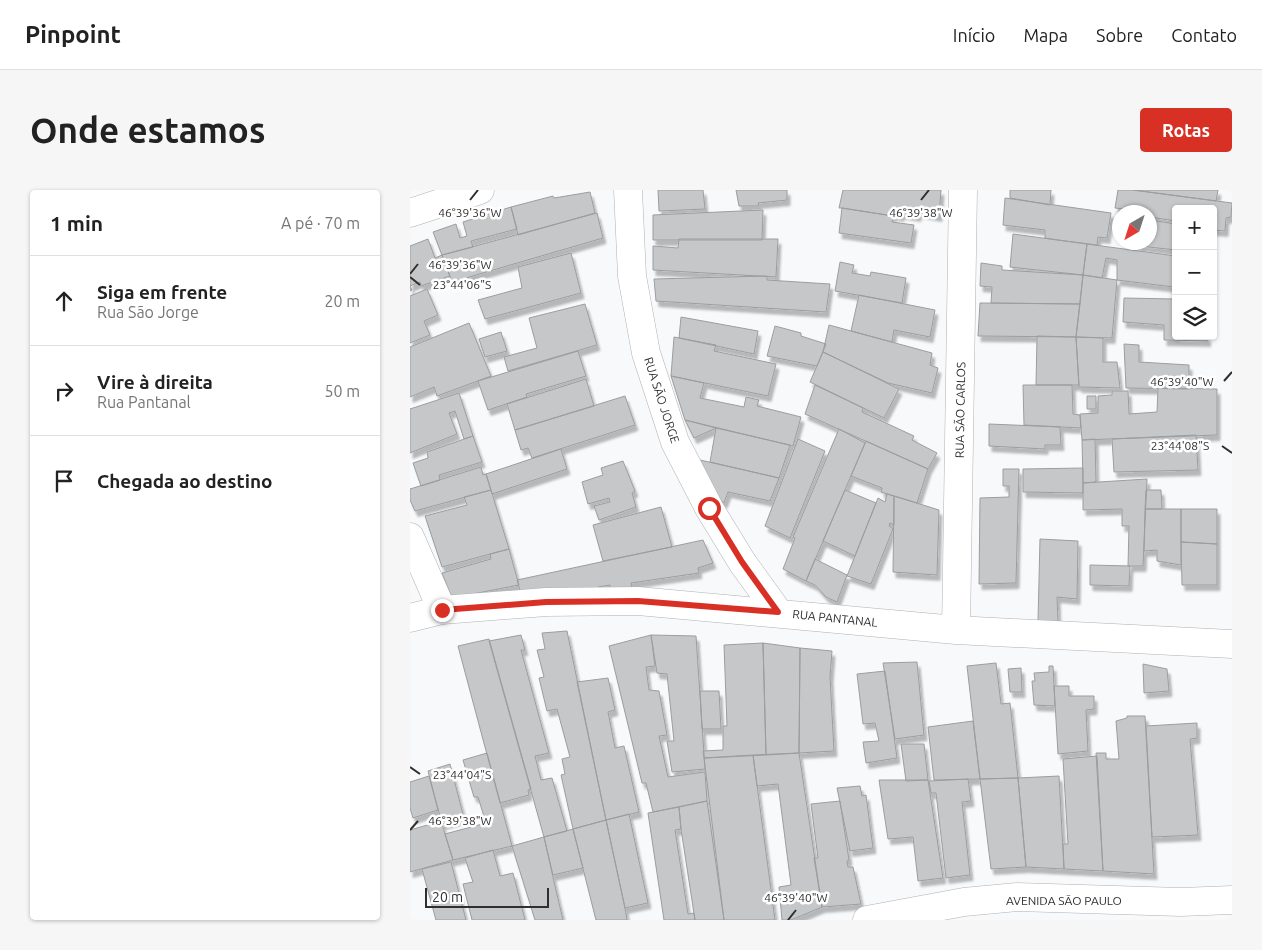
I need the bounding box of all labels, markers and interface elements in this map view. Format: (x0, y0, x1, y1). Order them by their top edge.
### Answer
text: Pinpoint (25, 21, 121, 48)
text: Início (953, 25, 995, 45)
text: Mapa (1023, 25, 1068, 45)
text: Sobre (1096, 25, 1143, 45)
text: Contato (1171, 25, 1237, 45)
button: Rotas (1140, 108, 1232, 152)
text: Onde estamos (30, 110, 265, 150)
north arrow (1112, 205, 1157, 250)
map controls (1172, 205, 1217, 340)
button: + (1172, 205, 1217, 250)
text: 46°39'36"W (438, 206, 502, 219)
text: 46°39'38"W (889, 206, 953, 219)
text: 1 min (50, 211, 103, 235)
text: A pé · 70 m (281, 214, 360, 232)
button: − (1172, 250, 1217, 295)
text: 46°39'36"W (428, 258, 492, 271)
text: 23°44'06"S (433, 278, 491, 291)
text: Siga em frente (97, 281, 227, 303)
icon: ahead (50, 287, 78, 315)
text: 20 m (324, 292, 360, 310)
button: layers (1172, 295, 1217, 340)
text: Rua São Jorge (97, 303, 199, 321)
street label: RUA SÃO JORGE (642, 355, 682, 445)
street label: RUA SÃO CARLOS (953, 362, 967, 458)
text: Vire à direita (97, 371, 213, 393)
text: 46°39'40"W (1150, 375, 1214, 388)
icon: right (50, 377, 78, 405)
text: 50 m (324, 382, 360, 400)
text: Rua Pantanal (97, 393, 191, 411)
text: 23°44'08"S (1151, 439, 1209, 452)
icon: arrive (50, 467, 78, 495)
text: Chegada ao destino (97, 470, 273, 492)
route start (698, 497, 721, 520)
route end (431, 599, 454, 622)
street label: RUA PANTANAL (792, 607, 878, 629)
text: 23°44'04"S (433, 768, 491, 781)
text: 46°39'38"W (428, 814, 492, 827)
scale bar (425, 885, 549, 908)
text: 20 m (432, 889, 463, 905)
text: 46°39'40"W (764, 891, 828, 904)
street label: AVENIDA SÃO PAULO (1006, 894, 1122, 907)

